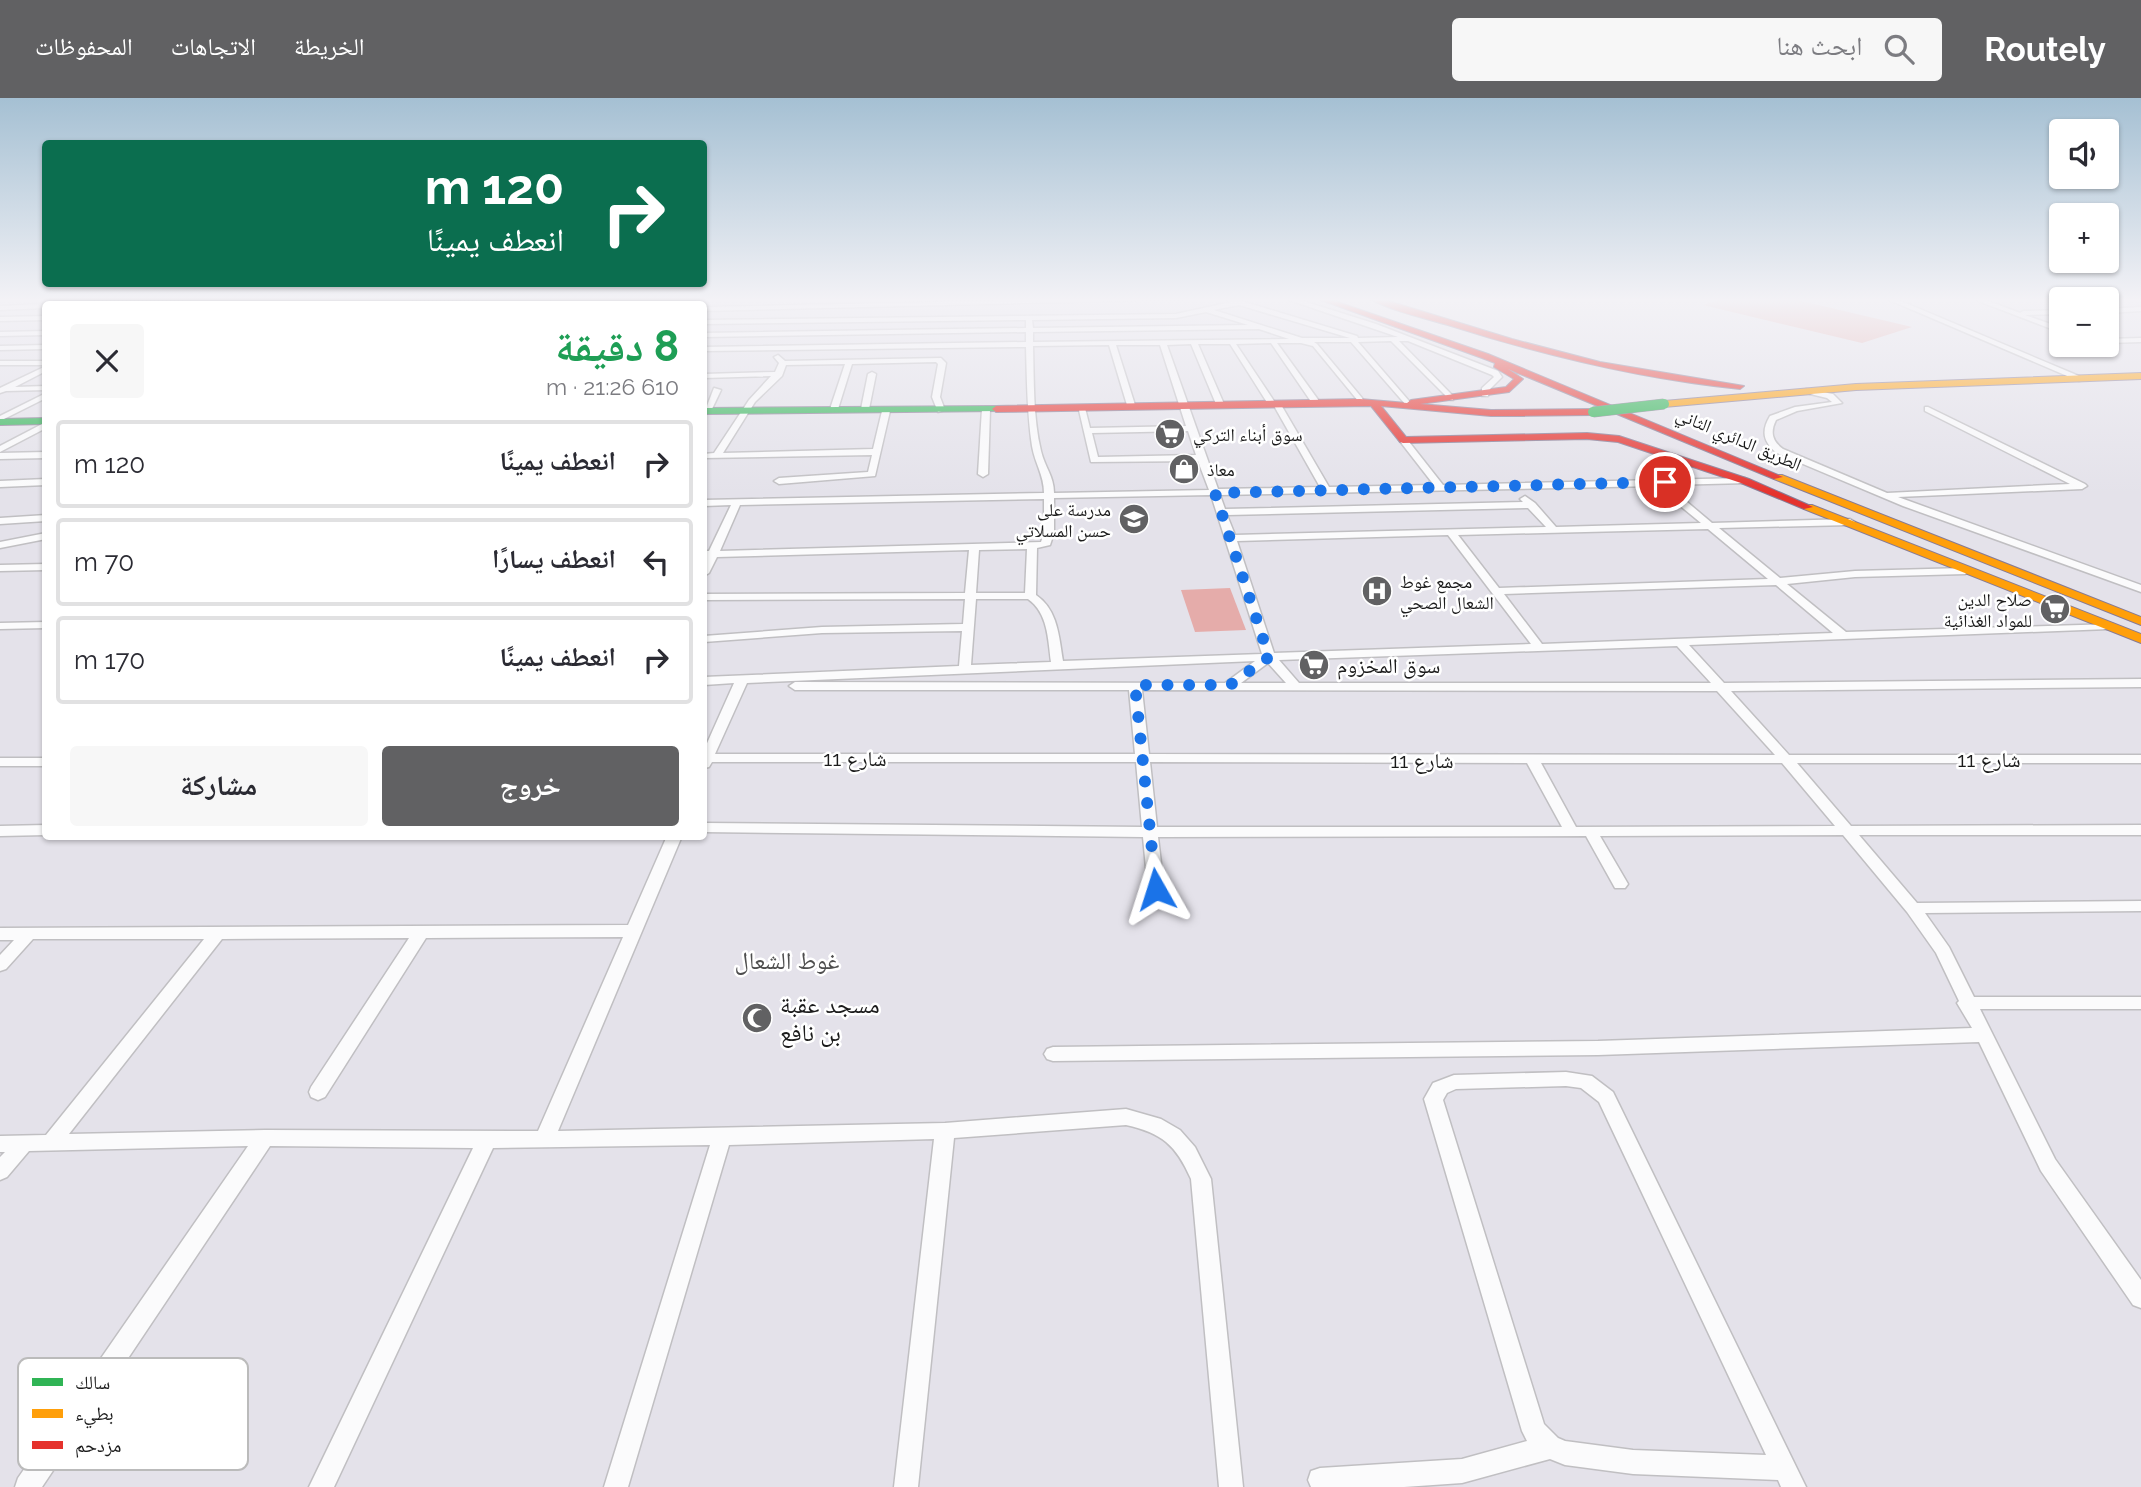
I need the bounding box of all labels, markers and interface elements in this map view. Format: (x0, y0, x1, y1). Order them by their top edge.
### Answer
search box (1452, 18, 1942, 81)
icon: search (1880, 30, 1918, 68)
text: Routely (1984, 30, 2106, 69)
text: ابحث هنا (1776, 31, 1862, 61)
text: المحفوظات (35, 32, 133, 61)
text: الاتجاهات (171, 32, 256, 61)
text: الخريطة (294, 32, 365, 61)
map controls (2049, 119, 2119, 357)
button: sound (2049, 119, 2119, 189)
text: 120 m (425, 158, 564, 215)
icon: right (588, 168, 679, 259)
button: + (2049, 203, 2119, 273)
text: انعطف يمينًا (427, 221, 564, 258)
button: − (2049, 287, 2119, 357)
text: 8 دقيقة (555, 322, 679, 371)
button: close (70, 324, 144, 398)
text: 610 m · 21:26 (546, 373, 679, 400)
street label: الطريق الدائري الثاني (1671, 403, 1805, 479)
supermarket icon: سوق أبناء التركي (1153, 417, 1187, 451)
place label: سوق أبناء التركي (1193, 424, 1303, 449)
icon: right (637, 445, 675, 483)
text: انعطف يمينًا (499, 446, 616, 476)
text: 120 m (74, 449, 145, 479)
shop icon: معاذ (1167, 452, 1201, 486)
pin (1635, 452, 1695, 512)
place label: معاذ (1207, 459, 1235, 480)
icon: arrive (1646, 463, 1684, 501)
place label: مدرسة على حسن المسلاتي (1016, 499, 1111, 545)
school or university icon: مدرسة على حسن المسلاتي (1117, 502, 1151, 536)
icon: left (637, 543, 675, 581)
text: انعطف يسارًا (492, 544, 616, 574)
text: 70 m (74, 547, 134, 577)
place label: مجمع غوط الشعال الصحي (1400, 571, 1494, 617)
hospital icon: مجمع غوط الشعال الصحي (1360, 574, 1394, 608)
place label: صلاح الدين للمواد الغذائية (1944, 589, 2032, 631)
supermarket icon: صلاح الدين للمواد الغذائية (2038, 592, 2072, 626)
icon: right (637, 641, 675, 679)
text: انعطف يمينًا (499, 642, 616, 672)
text: 170 m (74, 645, 145, 675)
supermarket icon: سوق المخزوم (1297, 648, 1331, 682)
place label: سوق المخزوم (1337, 653, 1440, 680)
button: مشاركة (70, 746, 368, 826)
button: خروج (382, 746, 679, 826)
street label: شارع 11 (823, 746, 887, 772)
street label: شارع 11 (1957, 747, 2021, 773)
street label: شارع 11 (1390, 748, 1454, 774)
position arrow (1119, 852, 1193, 926)
district label: غوط الشعال (735, 946, 839, 975)
place label: مسجد عقبة بن نافع (780, 990, 880, 1048)
mosque icon: مسجد عقبة بن نافع (740, 1001, 774, 1035)
legend (18, 1358, 248, 1470)
text: سالك (75, 1371, 110, 1393)
text: بطيء (75, 1402, 114, 1429)
text: مزدحم (75, 1434, 121, 1458)

